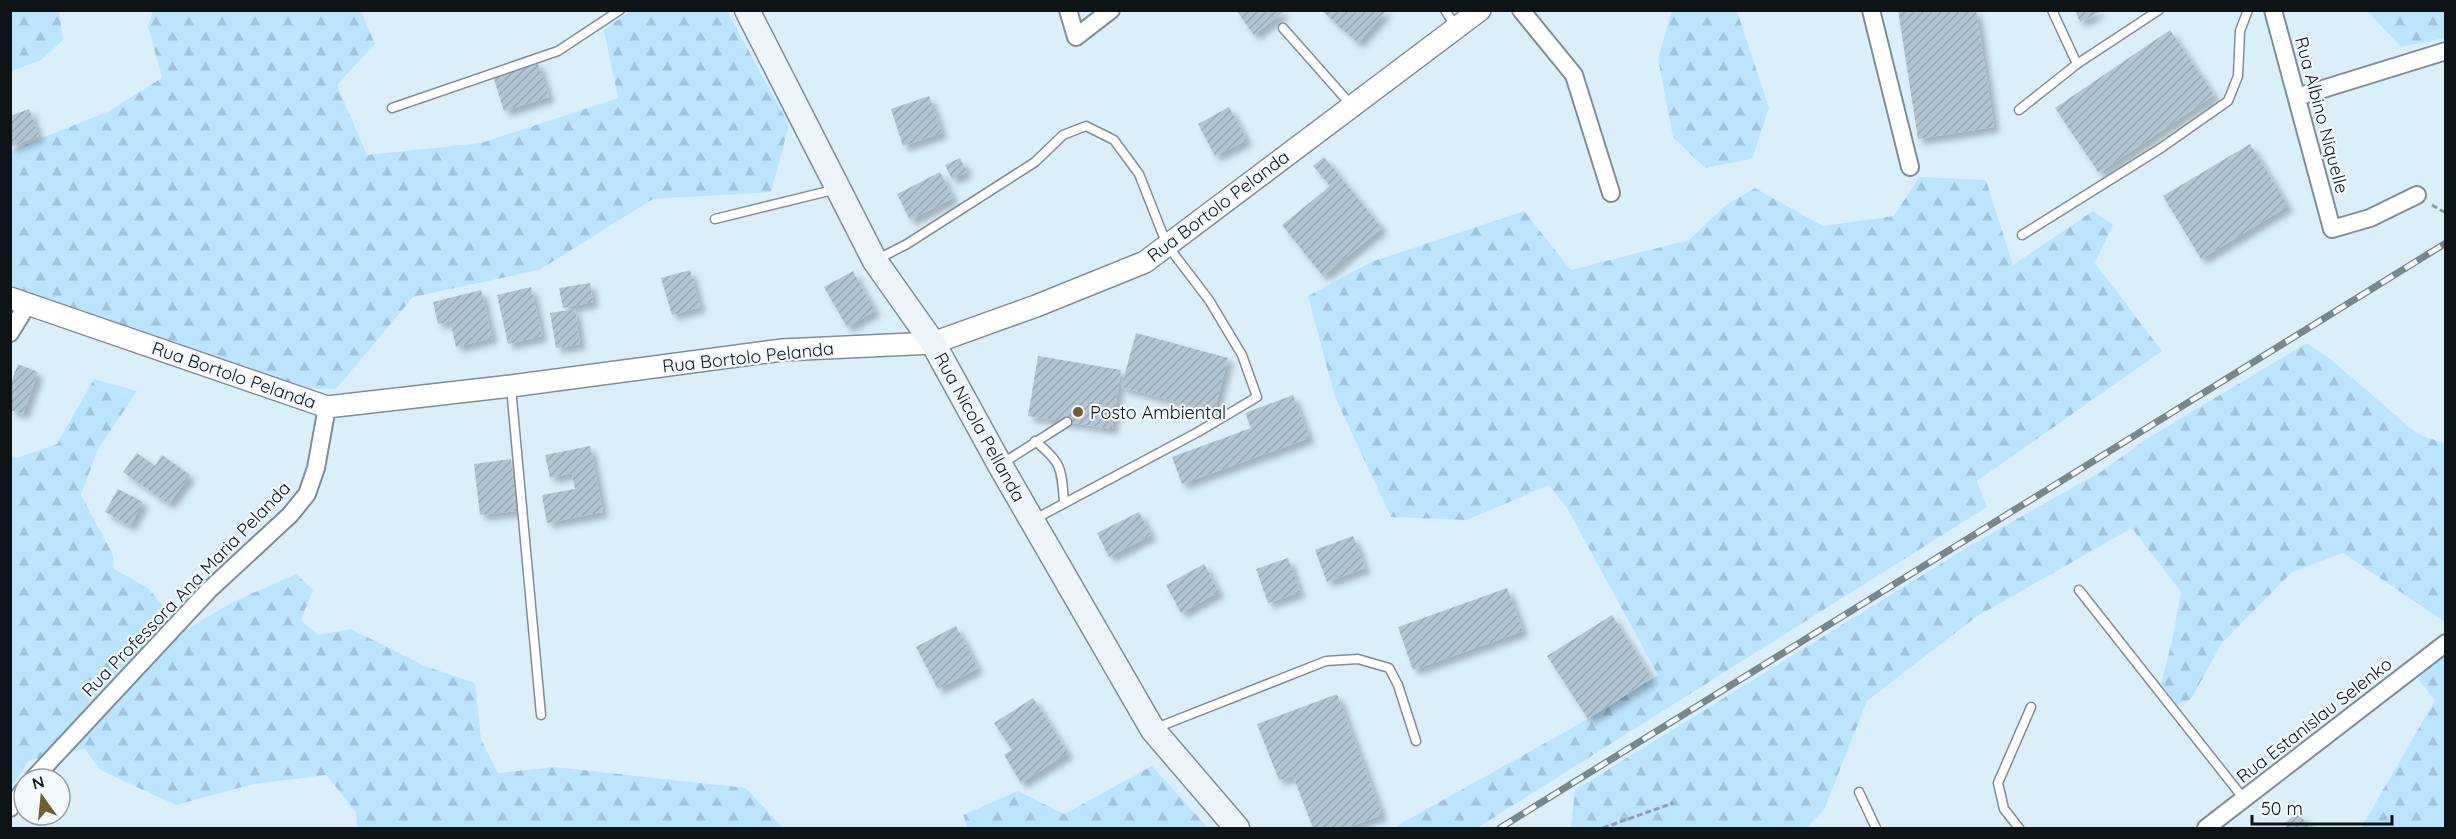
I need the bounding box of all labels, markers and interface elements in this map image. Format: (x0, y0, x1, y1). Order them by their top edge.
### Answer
street label: Rua Albino Niquelle (2290, 34, 2354, 196)
street label: Rua Bortolo Pelanda (1142, 145, 1294, 267)
street label: Rua Bortolo Pelanda (149, 336, 319, 414)
street label: Rua Bortolo Pelanda (661, 337, 835, 377)
street label: Rua Nicola Pellanda (929, 348, 1031, 506)
place label: Posto Ambiental (1090, 401, 1226, 424)
marker: Posto Ambiental (1071, 405, 1085, 419)
street label: Rua Professora Ana Maria Pelanda (77, 476, 295, 702)
street label: Rua Estanislau Selenko (2232, 652, 2396, 788)
north arrow (12, 767, 72, 827)
text: N (30, 771, 46, 794)
scale bar (2252, 788, 2392, 826)
text: 50 m (2261, 797, 2303, 820)

